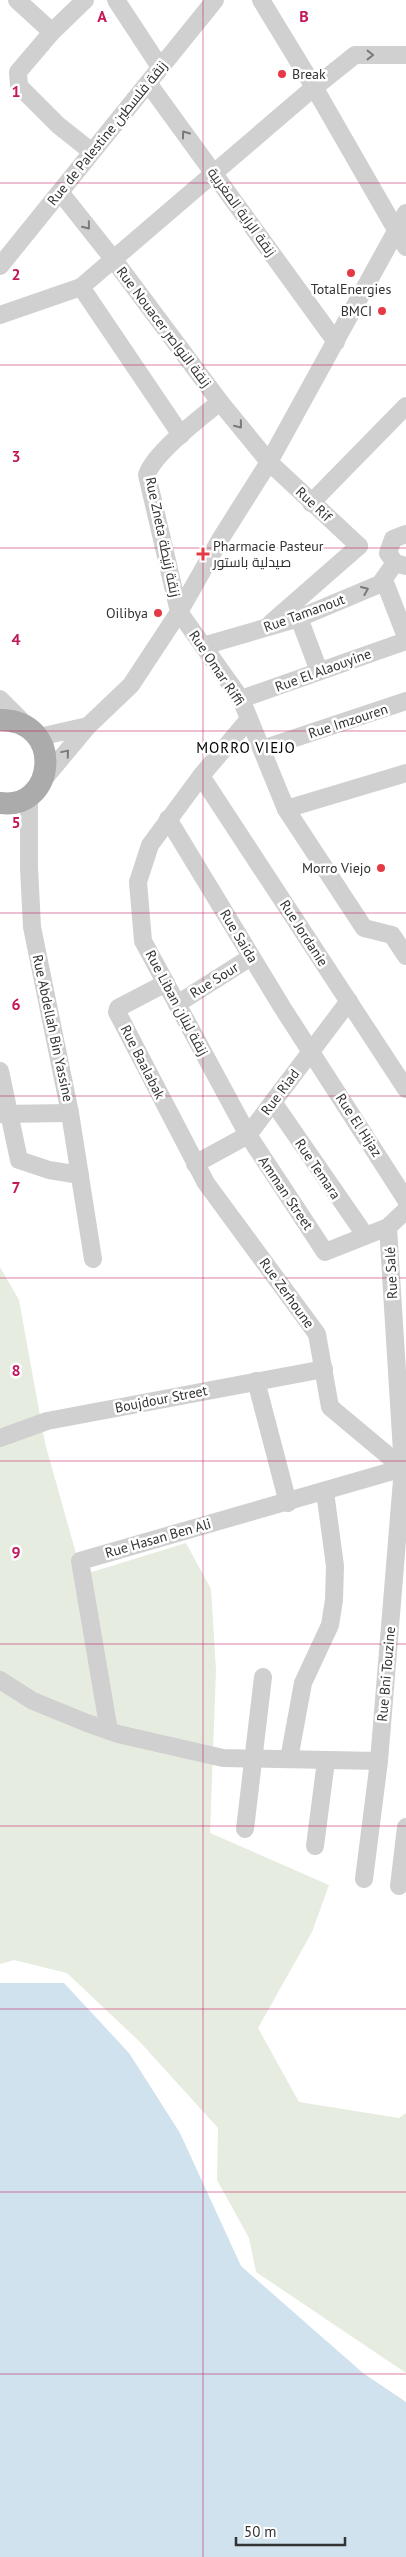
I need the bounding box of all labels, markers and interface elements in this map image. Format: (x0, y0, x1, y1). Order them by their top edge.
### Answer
text: A (97, 6, 107, 26)
text: B (299, 6, 309, 26)
one-way arrow (366, 50, 374, 60)
street label: Rue de Palestine زنقة فلسطين (43, 57, 171, 209)
place label: Break (292, 65, 326, 83)
marker: Break (276, 68, 288, 80)
text: 1 (11, 81, 21, 101)
one-way arrow (182, 130, 191, 140)
street label: زنقة الراية المغربية (204, 164, 280, 260)
one-way arrow (81, 220, 89, 229)
street label: Rue Nouacer زنقة النواصر (113, 263, 215, 391)
text: 2 (11, 264, 21, 284)
marker: TotalEnergies (345, 267, 357, 279)
place label: TotalEnergies (311, 280, 391, 298)
place label: BMCI (341, 302, 372, 320)
marker: BMCI (376, 305, 388, 317)
one-way arrow (233, 419, 241, 428)
text: 3 (11, 446, 21, 466)
street label: Rue Zneta زنقة زنيطة (142, 475, 184, 599)
street label: Rue Rif (292, 483, 336, 526)
place label: Pharmacie Pasteur صيدلية باستور (212, 537, 324, 571)
marker: Pharmacie Pasteur صيدلية باستور (197, 548, 209, 560)
one-way arrow (360, 586, 369, 597)
street label: Rue Tamanout (261, 590, 347, 636)
place label: Oilibya (106, 604, 148, 622)
marker: Oilibya (152, 607, 164, 619)
street label: Rue Omar Riffi (185, 627, 249, 709)
text: 4 (11, 629, 21, 649)
street label: Rue El Alaouyine (273, 644, 373, 696)
street label: Rue Imzouren (306, 700, 390, 742)
district label: MORRO VIEJO (196, 738, 296, 757)
one-way arrow (60, 750, 68, 759)
text: 5 (11, 812, 21, 832)
place label: Morro Viejo (302, 859, 371, 877)
marker: Morro Viejo (375, 862, 387, 874)
street label: Rue Jordanie (276, 896, 332, 970)
street label: Rue Saida (216, 906, 262, 966)
street label: Rue Liban زنقة لبنان (142, 947, 212, 1059)
street label: Rue Abdellah Bin Yassine (29, 953, 77, 1103)
street label: Rue Sour (186, 958, 242, 1002)
text: 6 (11, 994, 21, 1014)
street label: Rue Baalabak (117, 1022, 170, 1102)
street label: Rue Riad (257, 1065, 303, 1119)
street label: Rue El Hijaz (332, 1090, 386, 1160)
street label: Rue Temara (291, 1135, 345, 1203)
street label: Amman Street (255, 1153, 317, 1233)
text: 7 (11, 1177, 21, 1197)
street label: Rue Salé (381, 1246, 401, 1300)
street label: Rue Zerhoune (255, 1254, 319, 1332)
text: 8 (11, 1360, 21, 1380)
street label: Boujdour Street (113, 1381, 209, 1417)
street label: Rue Hasan Ben Ali (103, 1514, 213, 1562)
text: 9 (11, 1542, 21, 1562)
street label: Rue Bni Touzine (373, 1626, 399, 1722)
scale bar (236, 2514, 345, 2546)
text: 50 m (244, 2522, 277, 2541)

